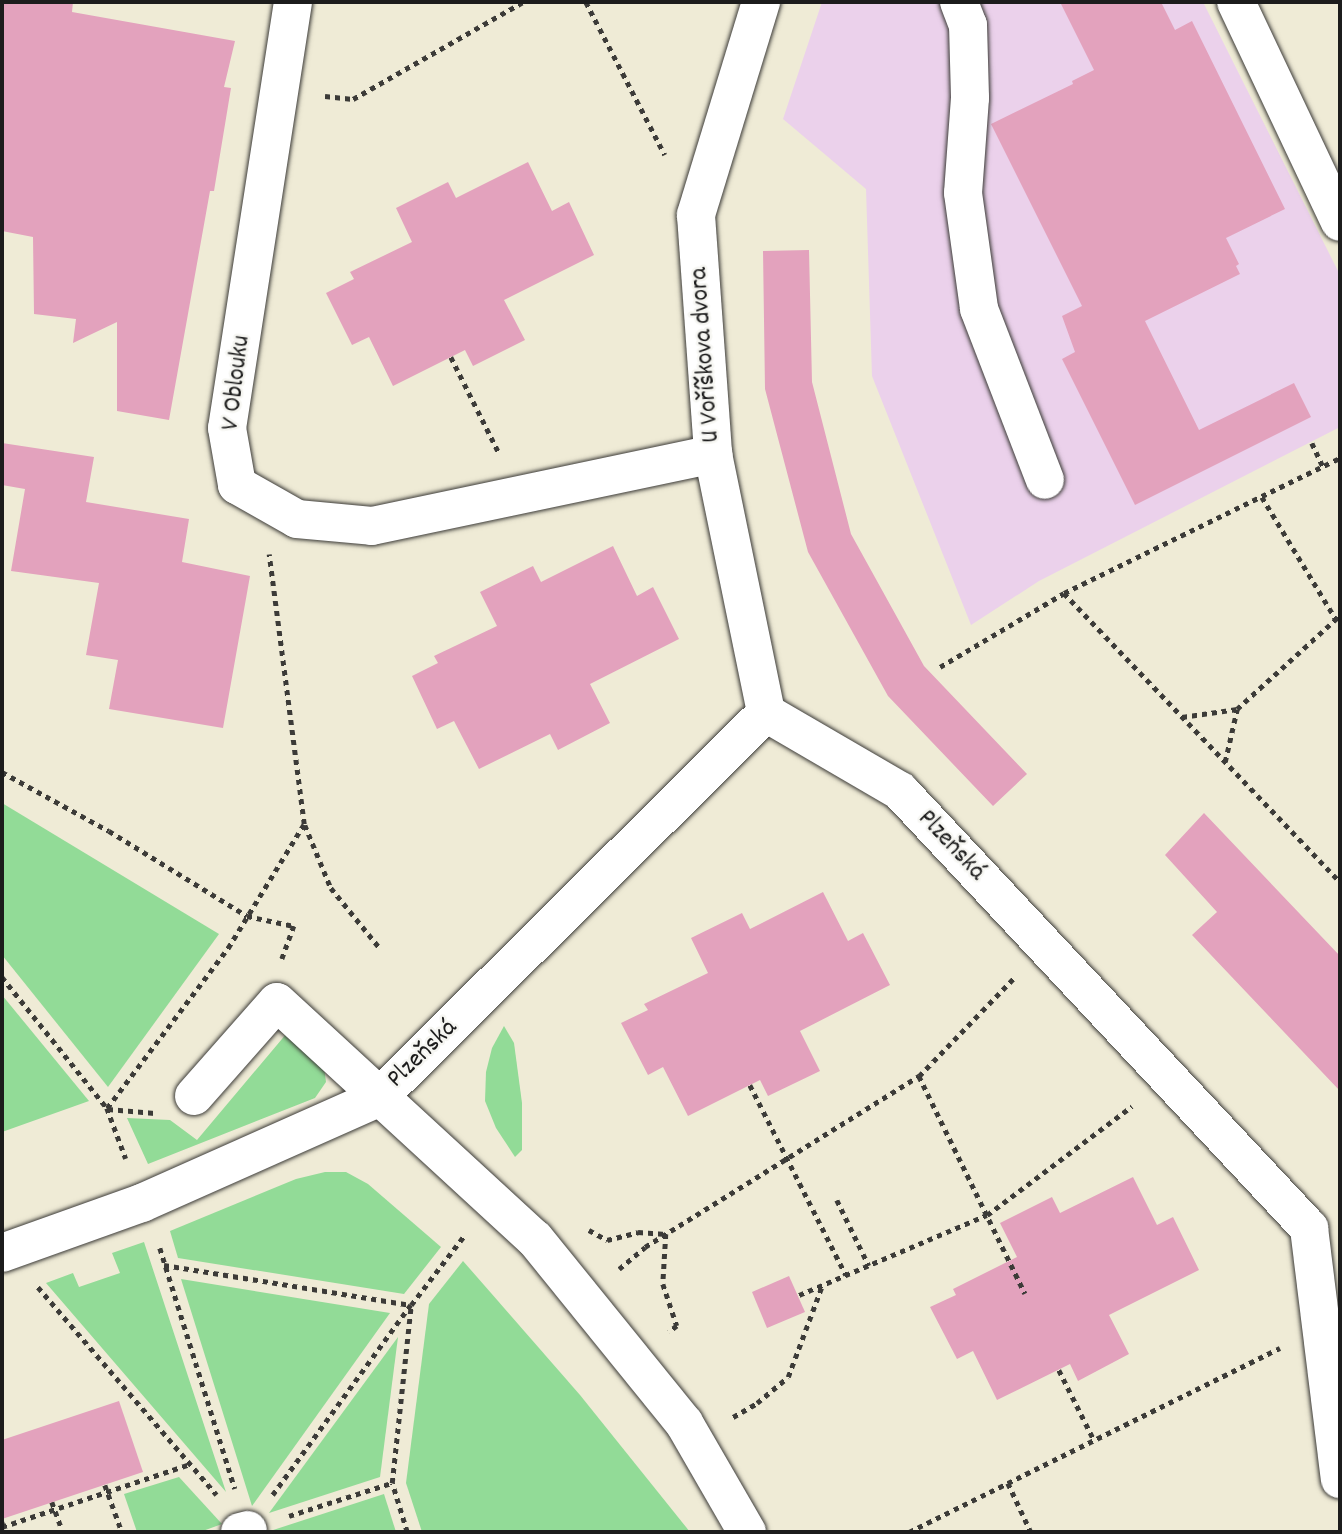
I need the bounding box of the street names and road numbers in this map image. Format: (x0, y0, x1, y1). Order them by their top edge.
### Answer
street label: U Voříškova dvora (684, 266, 728, 444)
street label: V Oblouku (216, 334, 258, 432)
street label: Plzeňská (910, 804, 992, 888)
street label: Plzeňská (381, 1013, 465, 1095)

